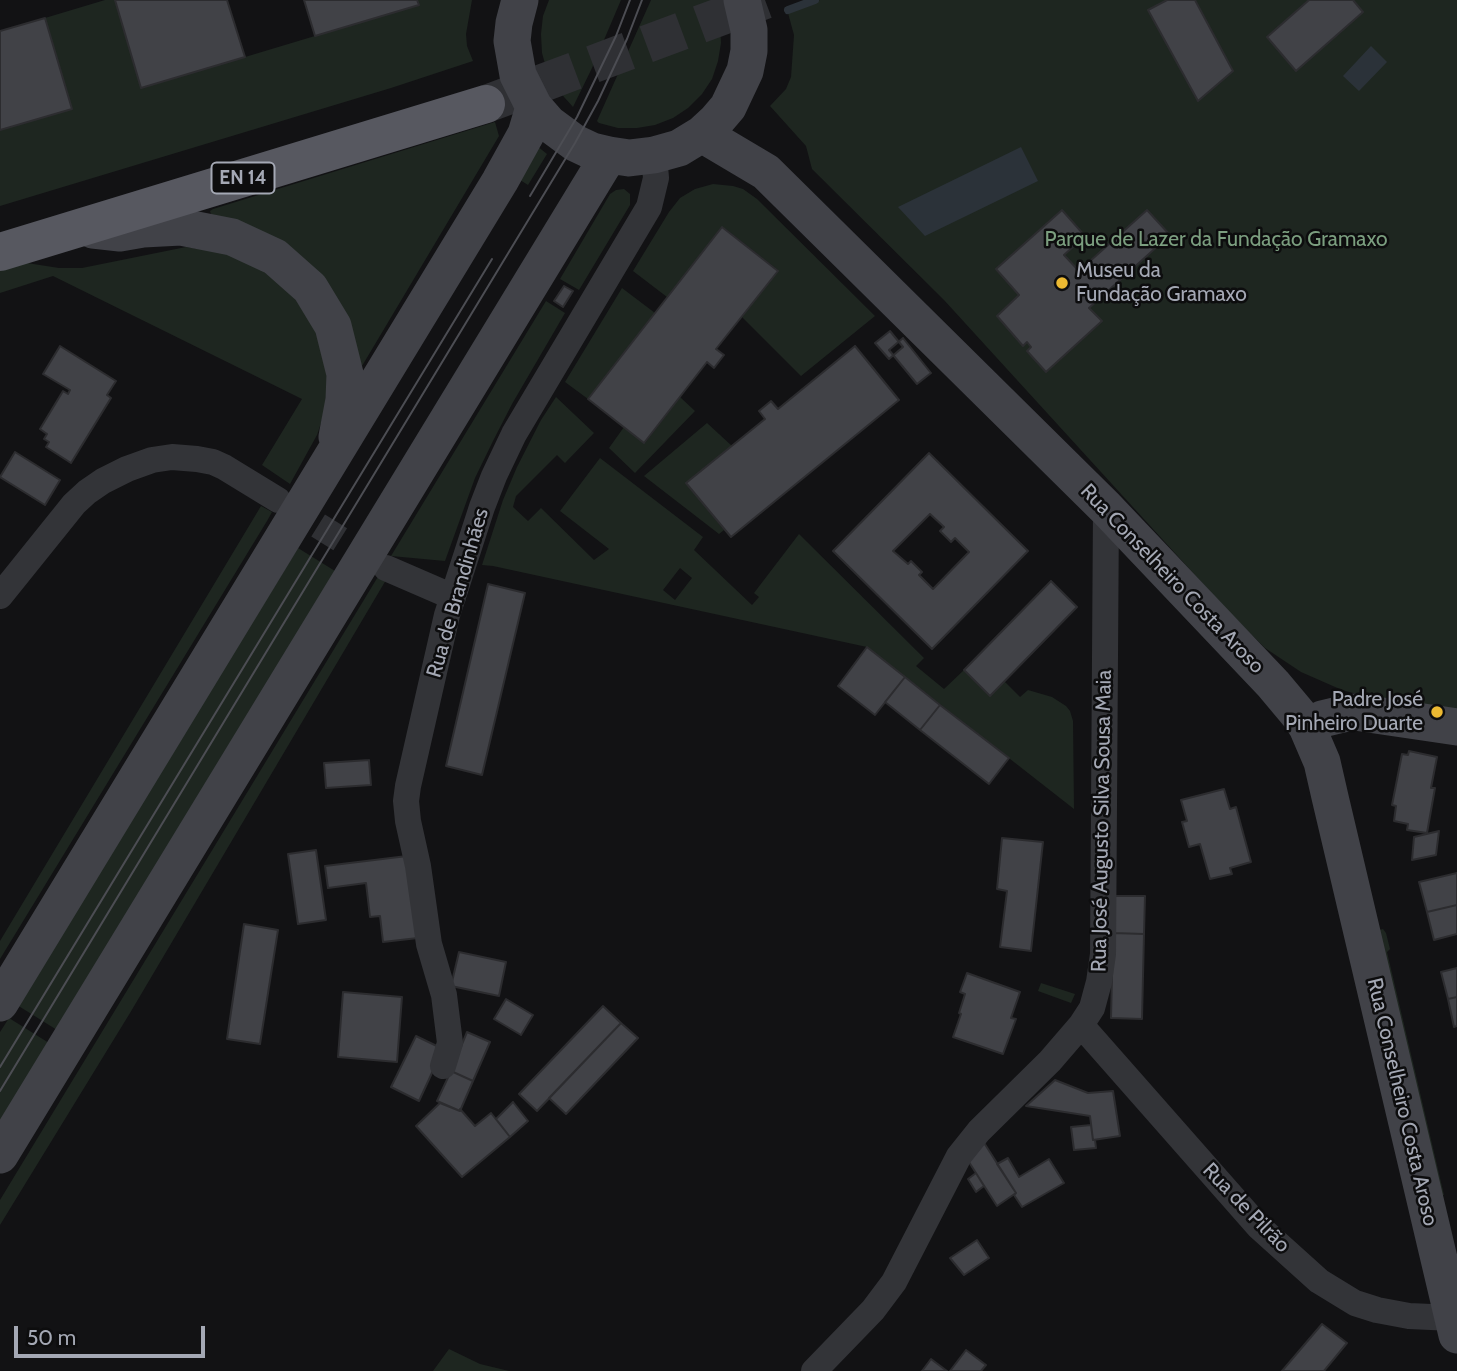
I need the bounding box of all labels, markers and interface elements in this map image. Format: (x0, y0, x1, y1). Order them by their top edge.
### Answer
road number: EN 14 (212, 162, 274, 194)
park label: Parque de Lazer da Fundação Gramaxo (1044, 227, 1388, 253)
place label: Museu da Fundação Gramaxo (1076, 258, 1247, 308)
marker: Museu da Fundação Gramaxo (1054, 275, 1070, 291)
street label: Rua Conselheiro Costa Aroso (1075, 479, 1269, 679)
street label: Rua de Brandinhães (422, 506, 494, 680)
street label: Rua José Augusto Silva Sousa Maia (1087, 670, 1117, 972)
place label: Padre José Pinheiro Duarte (1285, 687, 1423, 737)
marker: Padre José Pinheiro Duarte (1429, 704, 1445, 720)
street label: Rua Conselheiro Costa Aroso (1361, 976, 1443, 1228)
street label: Rua de Pilrão (1197, 1158, 1295, 1258)
scale bar (18, 1312, 208, 1356)
text: 50 m (27, 1325, 76, 1350)

